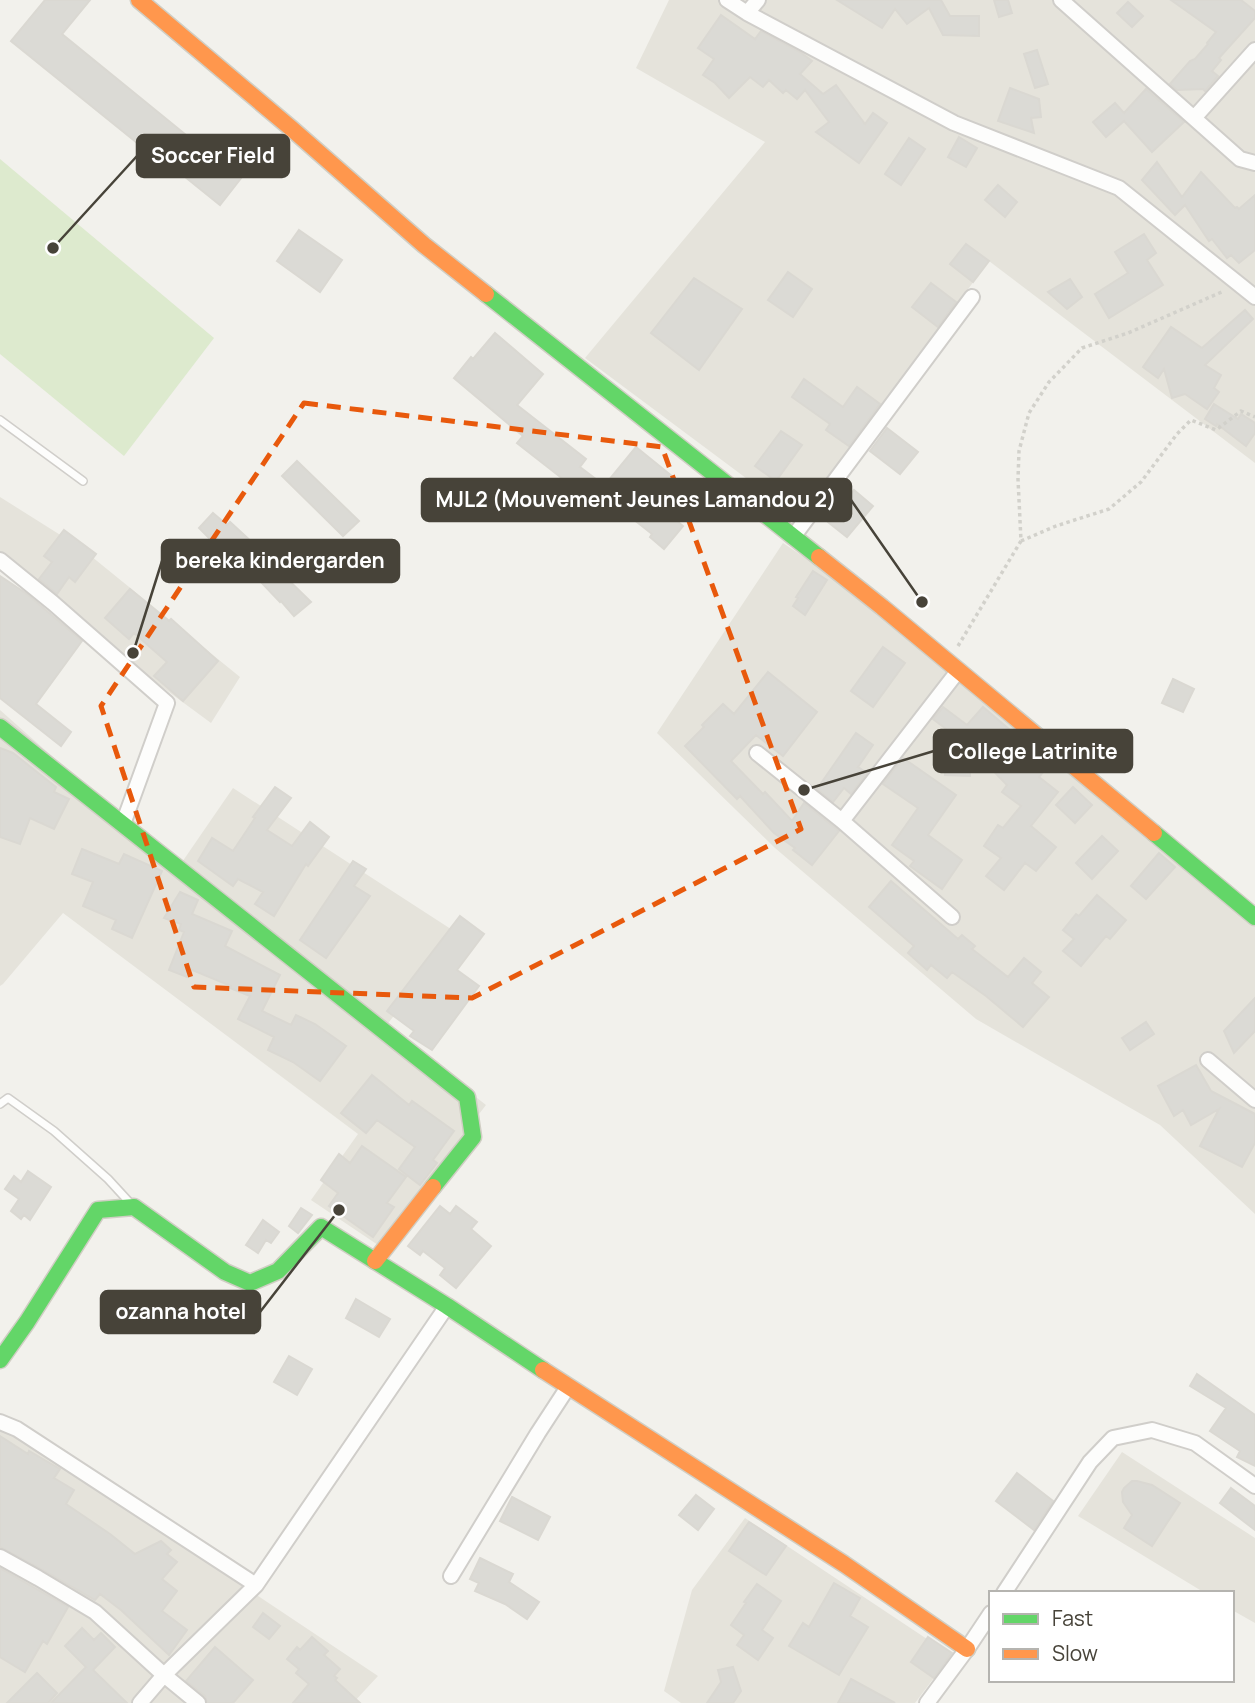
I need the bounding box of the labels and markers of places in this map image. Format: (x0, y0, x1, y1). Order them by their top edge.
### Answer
callout: Soccer Field (137, 135, 289, 177)
callout: MJL2 (Mouvement Jeunes Lamandou 2) (422, 479, 851, 521)
callout: bereka kindergarden (162, 540, 399, 582)
callout: College Latrinite (934, 730, 1132, 772)
callout: ozanna hotel (101, 1291, 260, 1333)

